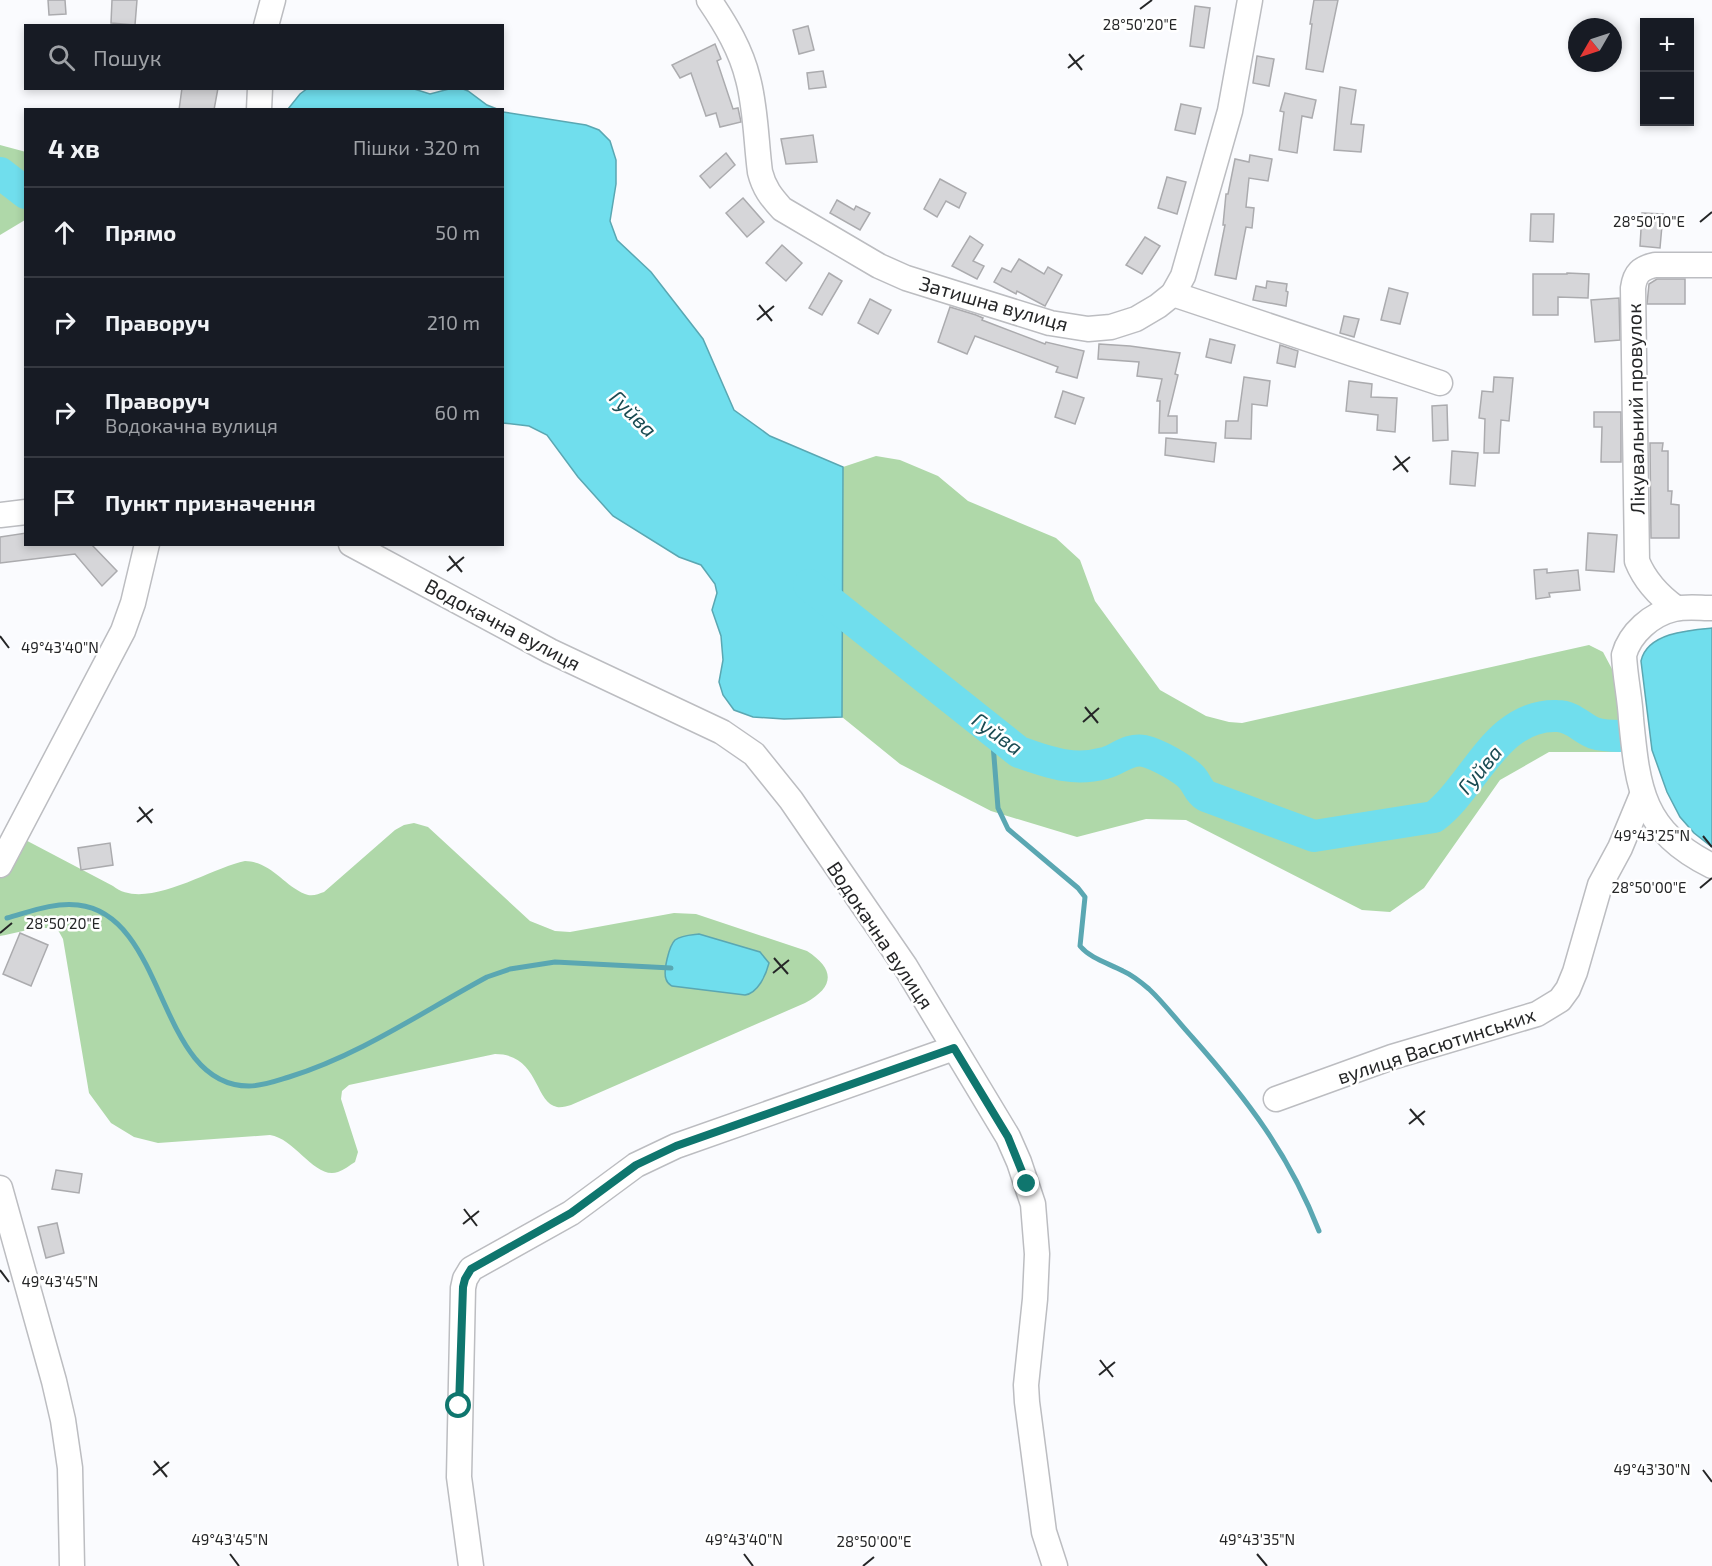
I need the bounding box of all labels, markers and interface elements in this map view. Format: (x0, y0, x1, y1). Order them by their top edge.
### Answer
text: 28°50'20"E (1103, 15, 1177, 33)
north arrow (1568, 18, 1622, 72)
map controls (1640, 18, 1694, 126)
button: + (1640, 18, 1694, 72)
search box (24, 24, 504, 90)
icon: search (45, 41, 78, 74)
text: Пошук (93, 44, 162, 70)
button: − (1640, 72, 1694, 126)
text: 4 хв (48, 132, 100, 163)
text: Пішки · 320 m (353, 135, 480, 159)
text: 28°50'10"E (1613, 212, 1685, 230)
icon: ahead (48, 216, 81, 249)
text: Прямо (105, 219, 176, 245)
text: 50 m (435, 220, 480, 244)
street label: Затишна вулиця (917, 270, 1071, 337)
street label: Лікувальний провулок (1621, 303, 1650, 515)
icon: right (48, 306, 81, 339)
text: Праворуч (105, 309, 210, 335)
text: 210 m (427, 310, 480, 334)
water label: Гуйва (605, 384, 663, 442)
text: Праворуч (105, 387, 210, 413)
icon: right (48, 396, 81, 429)
text: 60 m (435, 400, 480, 424)
text: Водокачна вулиця (105, 413, 278, 437)
icon: arrive (48, 486, 81, 519)
text: Пункт призначення (105, 489, 316, 515)
street label: Водокачна вулиця (421, 573, 585, 676)
text: 49°43'40"N (21, 638, 99, 656)
water label: Гуйва (968, 706, 1028, 760)
water label: Гуйва (1451, 739, 1507, 799)
text: 49°43'25"N (1614, 826, 1690, 844)
street label: Водокачна вулиця (822, 857, 939, 1014)
text: 28°50'00"E (1612, 878, 1687, 896)
text: 28°50'20"E (26, 914, 100, 932)
street label: вулиця Васютинських (1334, 1002, 1539, 1089)
route end (1013, 1170, 1039, 1196)
text: 49°43'45"N (22, 1272, 98, 1290)
route start (445, 1392, 471, 1418)
text: 49°43'30"N (1613, 1460, 1691, 1478)
text: 49°43'45"N (192, 1530, 268, 1548)
text: 49°43'40"N (705, 1530, 783, 1548)
text: 49°43'35"N (1219, 1530, 1295, 1548)
text: 28°50'00"E (837, 1532, 912, 1550)

